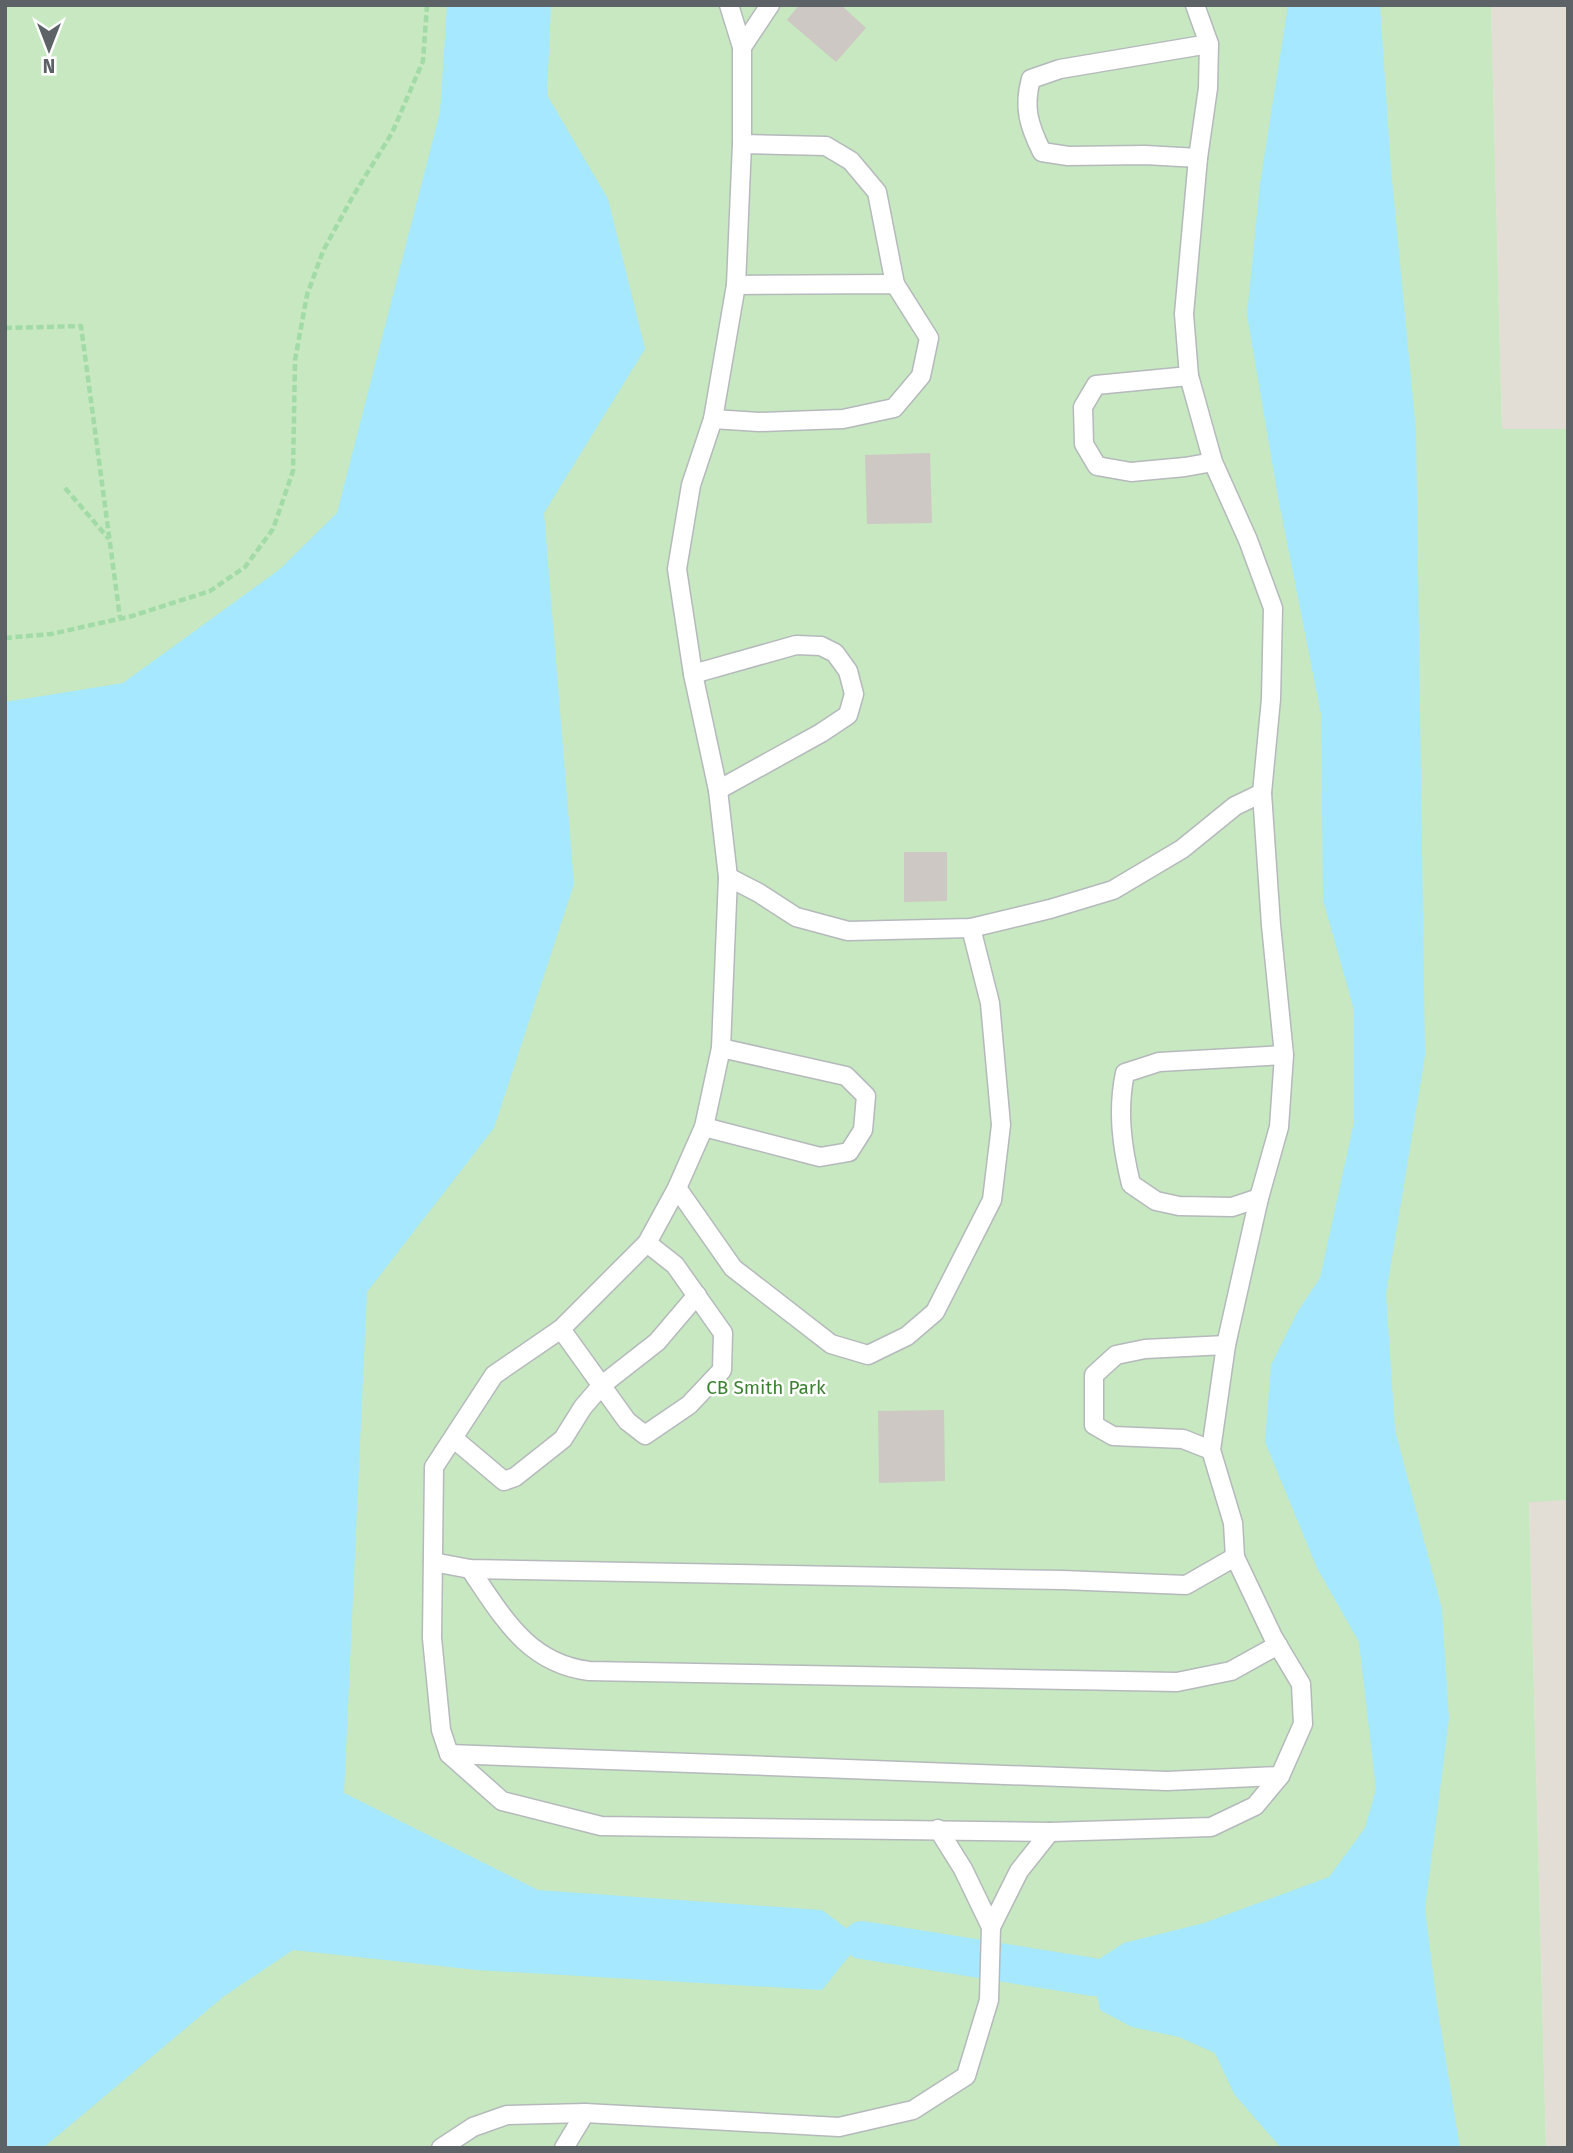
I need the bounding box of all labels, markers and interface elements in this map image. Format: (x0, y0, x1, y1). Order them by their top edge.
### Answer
north arrow (14, 14, 84, 84)
text: N (43, 54, 55, 77)
park label: CB Smith Park (706, 1376, 826, 1399)

